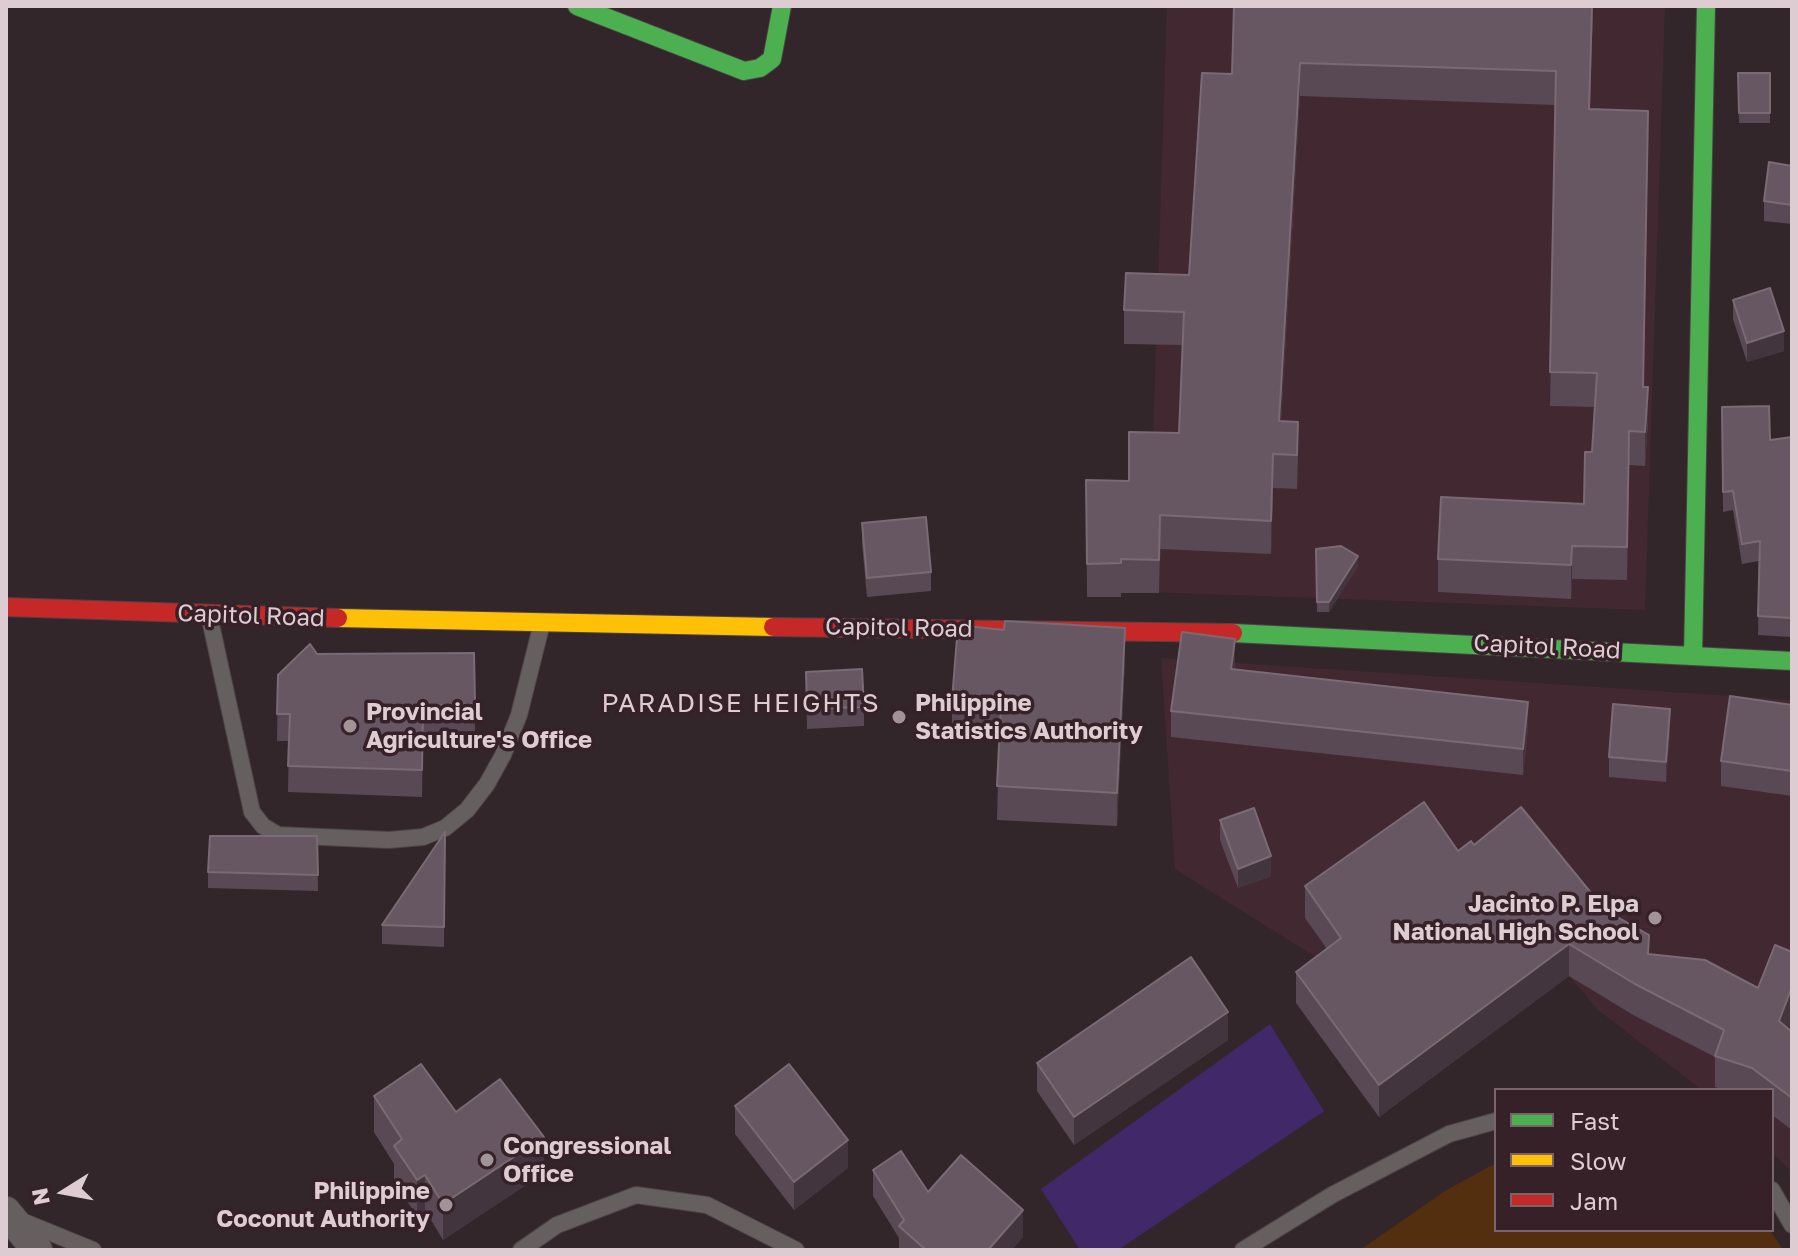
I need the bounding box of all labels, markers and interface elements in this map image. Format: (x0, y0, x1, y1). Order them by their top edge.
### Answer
street label: Capitol Road (177, 599, 325, 633)
street label: Capitol Road (825, 612, 973, 644)
street label: Capitol Road (1473, 629, 1621, 665)
district label: PARADISE HEIGHTS (601, 688, 881, 720)
place label: Philippine Statistics Authority (915, 689, 1143, 745)
place label: Provincial Agriculture's Office (366, 698, 592, 754)
marker: Philippine Statistics Authority (890, 708, 908, 726)
marker: Provincial Agriculture's Office (341, 717, 359, 735)
place label: Jacinto P. Elpa National High School (1392, 890, 1639, 946)
marker: Jacinto P. Elpa National High School (1646, 909, 1664, 927)
legend (1494, 1088, 1774, 1232)
text: Fast (1570, 1106, 1620, 1135)
place label: Congressional Office (503, 1132, 671, 1188)
text: Slow (1570, 1146, 1626, 1175)
marker: Congressional Office (478, 1151, 496, 1169)
north arrow (24, 1152, 104, 1232)
place label: Philippine Coconut Authority (216, 1177, 430, 1233)
text: N (25, 1186, 55, 1207)
text: Jam (1570, 1186, 1618, 1215)
marker: Philippine Coconut Authority (437, 1196, 455, 1214)

